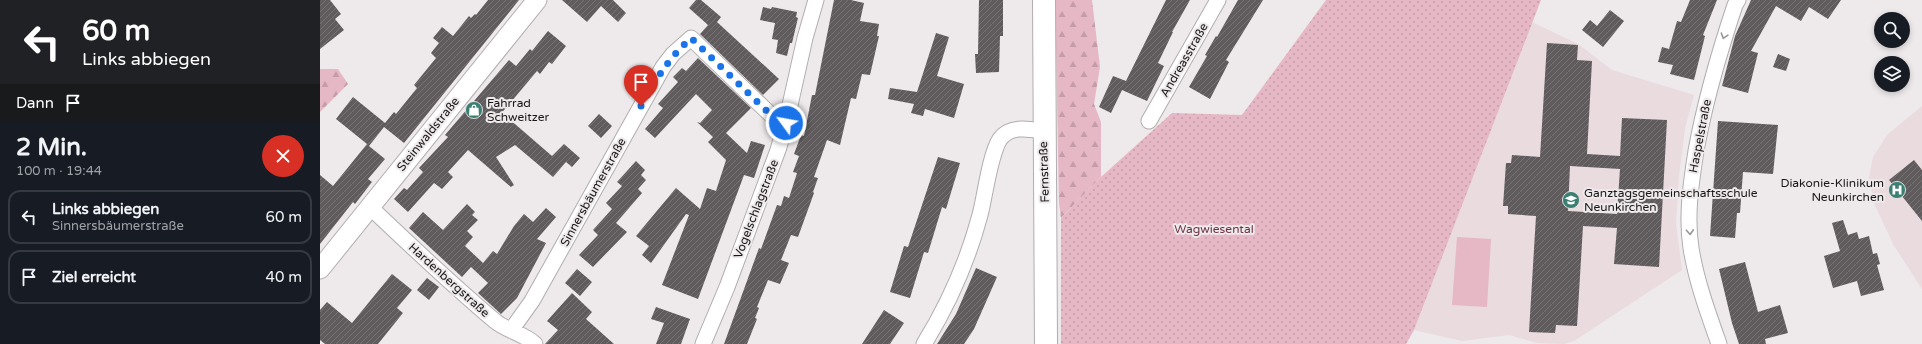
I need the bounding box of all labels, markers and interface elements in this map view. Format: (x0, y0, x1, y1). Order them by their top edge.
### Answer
map controls (1874, 12, 1910, 92)
button: search (1874, 12, 1910, 48)
text: 60 m (82, 14, 150, 48)
icon: left (16, 16, 68, 68)
street label: Andreasstraße (1157, 20, 1211, 100)
one-way arrow (1721, 33, 1729, 40)
text: Links abbiegen (82, 48, 211, 70)
button: layers (1874, 56, 1910, 92)
pin (624, 65, 658, 106)
icon: arrive (630, 71, 652, 93)
icon: arrive (62, 92, 84, 114)
text: Dann (16, 94, 54, 112)
street label: Steinwaldstraße (394, 94, 462, 174)
place label: Fahrrad Schweitzer (487, 96, 550, 124)
street label: Haspelstraße (1686, 98, 1714, 174)
shop icon: Fahrrad Schweitzer (464, 100, 484, 120)
position arrow (765, 102, 807, 144)
text: 2 Min. (16, 133, 87, 162)
button: close (262, 135, 304, 177)
street label: Sinnersbäumerstraße (557, 135, 629, 249)
street label: Fernstraße (1036, 141, 1052, 203)
street label: Vogelschlagstraße (731, 157, 781, 260)
text: 100 m · 19:44 (16, 163, 102, 179)
place label: Diakonie-Klinikum Neunkirchen (1780, 176, 1884, 204)
hospital icon: Diakonie-Klinikum Neunkirchen (1887, 180, 1907, 200)
place label: Ganztagsgemeinschaftsschule Neunkirchen (1584, 186, 1758, 214)
school or university icon: Ganztagsgemeinschaftsschule Neunkirchen (1561, 190, 1581, 210)
text: Links abbiegen (52, 200, 159, 218)
icon: left (18, 206, 40, 228)
text: 60 m (265, 208, 302, 226)
text: Sinnersbäumerstraße (52, 218, 184, 234)
park label: Wagwiesental (1174, 222, 1254, 236)
one-way arrow (1685, 229, 1694, 235)
street label: Hardenbergstraße (406, 240, 492, 320)
icon: arrive (18, 266, 40, 288)
text: Ziel erreicht (52, 268, 136, 286)
text: 40 m (265, 268, 302, 286)

